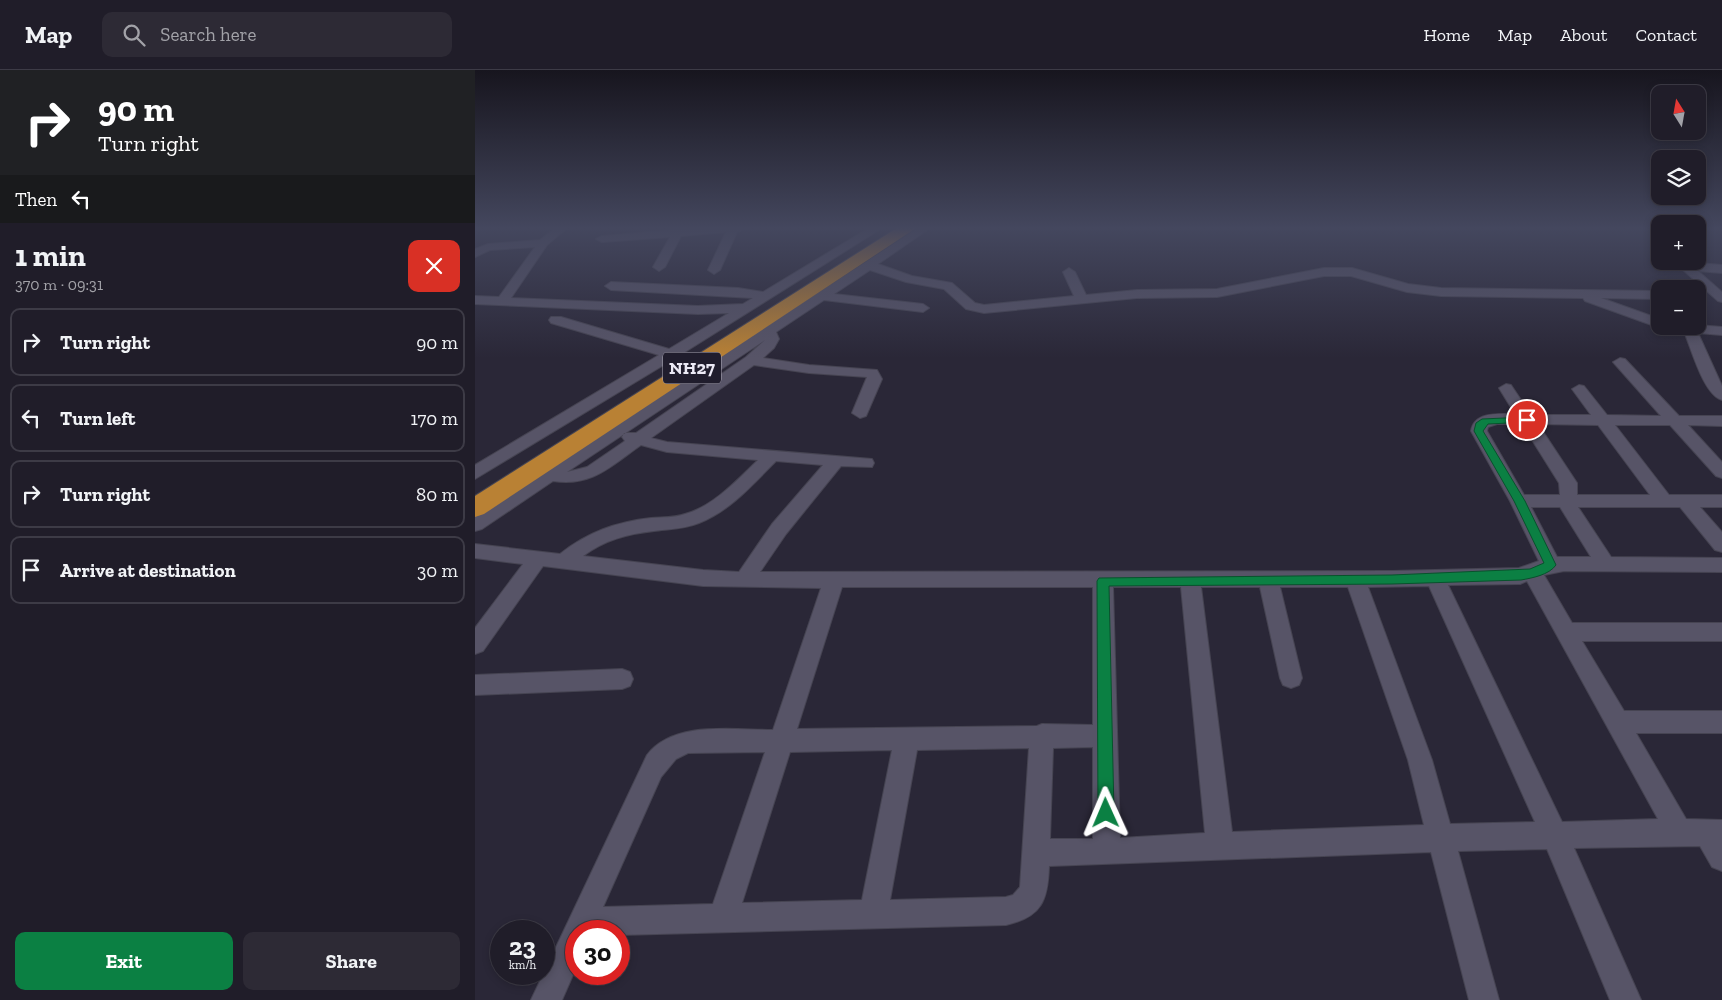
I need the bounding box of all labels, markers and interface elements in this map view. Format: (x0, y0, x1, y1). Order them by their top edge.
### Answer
search box (102, 12, 452, 57)
text: Map (25, 20, 72, 49)
icon: search (120, 21, 148, 49)
text: Search here (160, 23, 257, 46)
text: Home (1423, 24, 1470, 46)
text: Map (1498, 24, 1532, 46)
text: About (1560, 24, 1607, 46)
text: Contact (1635, 24, 1697, 46)
north arrow (1651, 85, 1706, 140)
map controls (1651, 85, 1706, 335)
text: 90 m (98, 88, 174, 130)
icon: right (15, 90, 80, 155)
text: Turn right (98, 130, 199, 157)
button: layers (1651, 150, 1706, 205)
icon: left (67, 185, 95, 213)
text: Then (15, 188, 57, 211)
button: + (1651, 215, 1706, 270)
text: 1 min (15, 238, 86, 274)
button: close (408, 240, 460, 292)
text: 370 m · 09:31 (15, 275, 103, 294)
button: − (1651, 280, 1706, 335)
icon: right (17, 328, 45, 356)
text: Turn right (60, 331, 150, 354)
text: 90 m (416, 331, 458, 354)
road number: NH27 (663, 352, 721, 384)
pin (1506, 399, 1548, 441)
icon: left (17, 404, 45, 432)
icon: arrive (1513, 406, 1541, 434)
text: Turn left (60, 407, 135, 430)
text: 170 m (410, 407, 458, 430)
icon: right (17, 480, 45, 508)
text: Turn right (60, 483, 150, 506)
text: 80 m (416, 483, 458, 506)
icon: arrive (17, 556, 45, 584)
text: Arrive at destination (60, 559, 236, 582)
text: 30 m (417, 559, 458, 582)
position arrow (1079, 786, 1131, 838)
speed limit sign: 30 (565, 920, 630, 985)
text: 23 (509, 931, 536, 961)
button: Exit (15, 932, 233, 990)
button: Share (243, 932, 460, 990)
text: km/h (509, 958, 536, 972)

